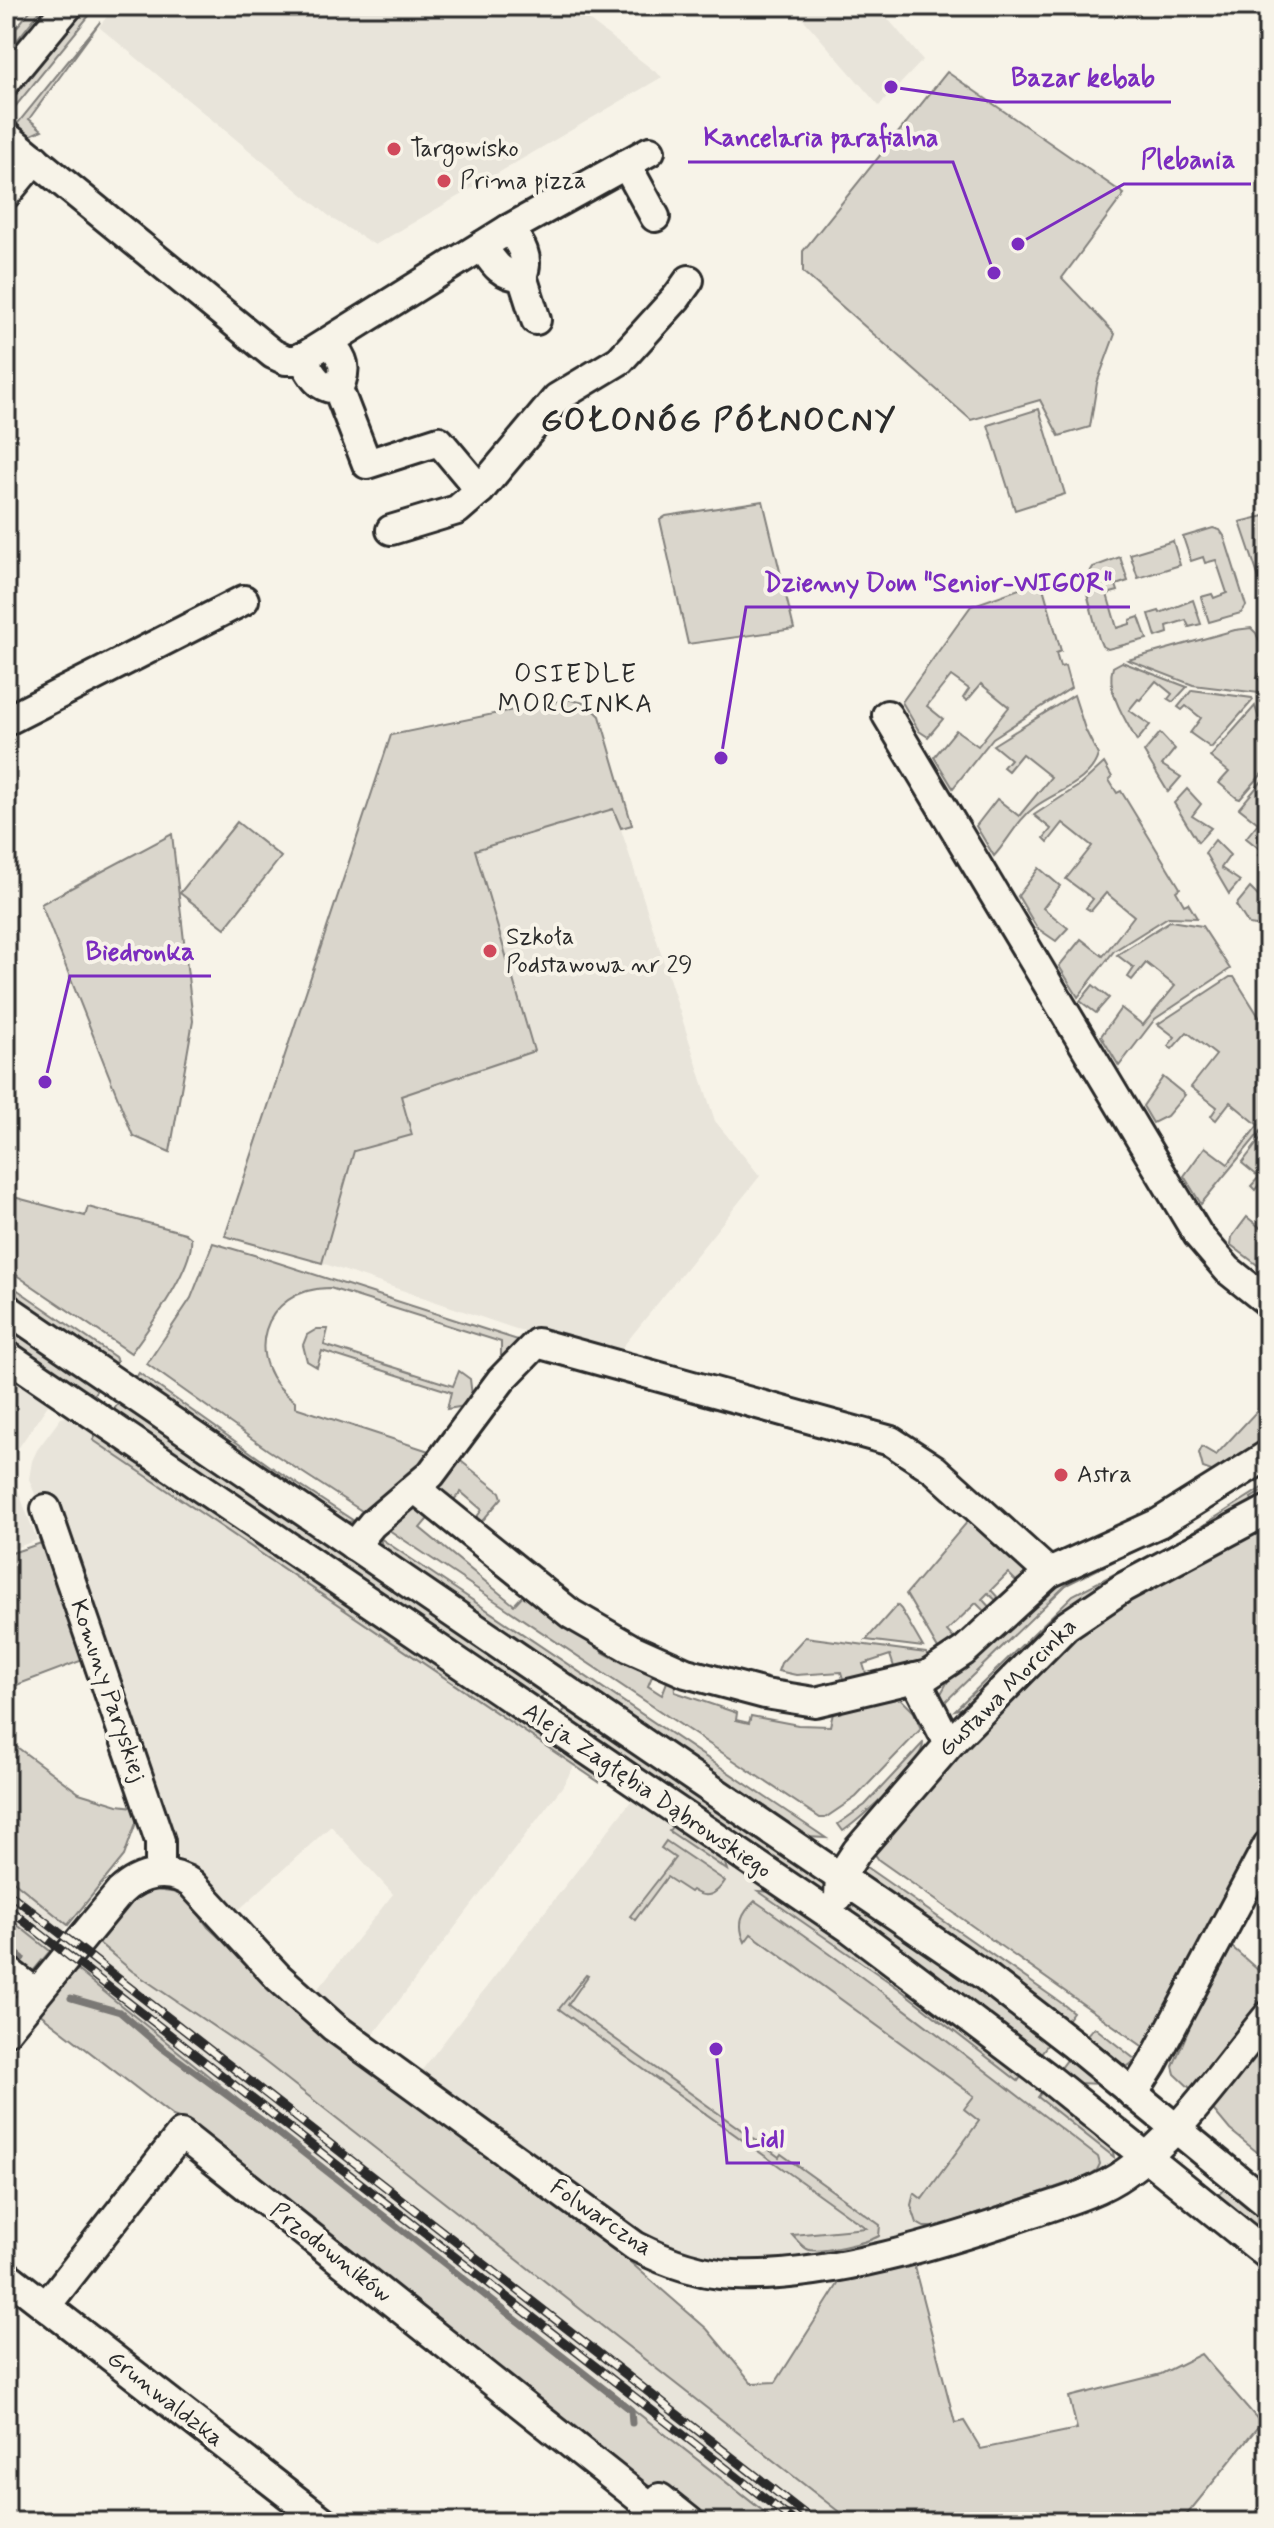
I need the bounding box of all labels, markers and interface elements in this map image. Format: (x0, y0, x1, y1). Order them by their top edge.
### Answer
callout: Bazar kebab (996, 52, 1171, 102)
text: Bazar kebab (1011, 62, 1155, 96)
callout: Kancelaria parafialna (688, 112, 953, 162)
text: Kancelaria parafialna (703, 122, 939, 156)
place label: Targowisko (410, 134, 519, 167)
callout: Plebania (1124, 134, 1251, 184)
marker: Targowisko (385, 140, 403, 158)
text: Plebania (1141, 144, 1235, 178)
place label: Prima pizza (460, 166, 586, 197)
marker: Prima pizza (435, 172, 453, 190)
district label: GOŁONÓG PÓŁNOCNY (541, 400, 897, 442)
callout: Dzienny Dom "Senior-WIGOR" (746, 557, 1130, 607)
text: Dzienny Dom "Senior-WIGOR" (764, 567, 1112, 601)
district label: OSIEDLE MORCINKA (498, 658, 654, 722)
place label: Szkoła Podstawowa nr 29 (506, 922, 693, 981)
callout: Biedronka (70, 926, 211, 976)
text: Biedronka (85, 936, 195, 970)
marker: Szkoła Podstawowa nr 29 (481, 942, 499, 960)
place label: Astra (1077, 1460, 1132, 1491)
marker: Astra (1052, 1466, 1070, 1484)
street label: Komuny Paryskiej (62, 1596, 154, 1786)
street label: Gustawa Morcinka (932, 1612, 1084, 1764)
street label: Aleja Zagłębia Dąbrowskiego (517, 1696, 777, 1886)
callout: Lidl (727, 2113, 800, 2163)
text: Lidl (744, 2123, 784, 2157)
street label: Folwarczna (544, 2172, 658, 2264)
street label: Przodowników (264, 2196, 398, 2310)
street label: Grunwaldzka (100, 2344, 230, 2454)

